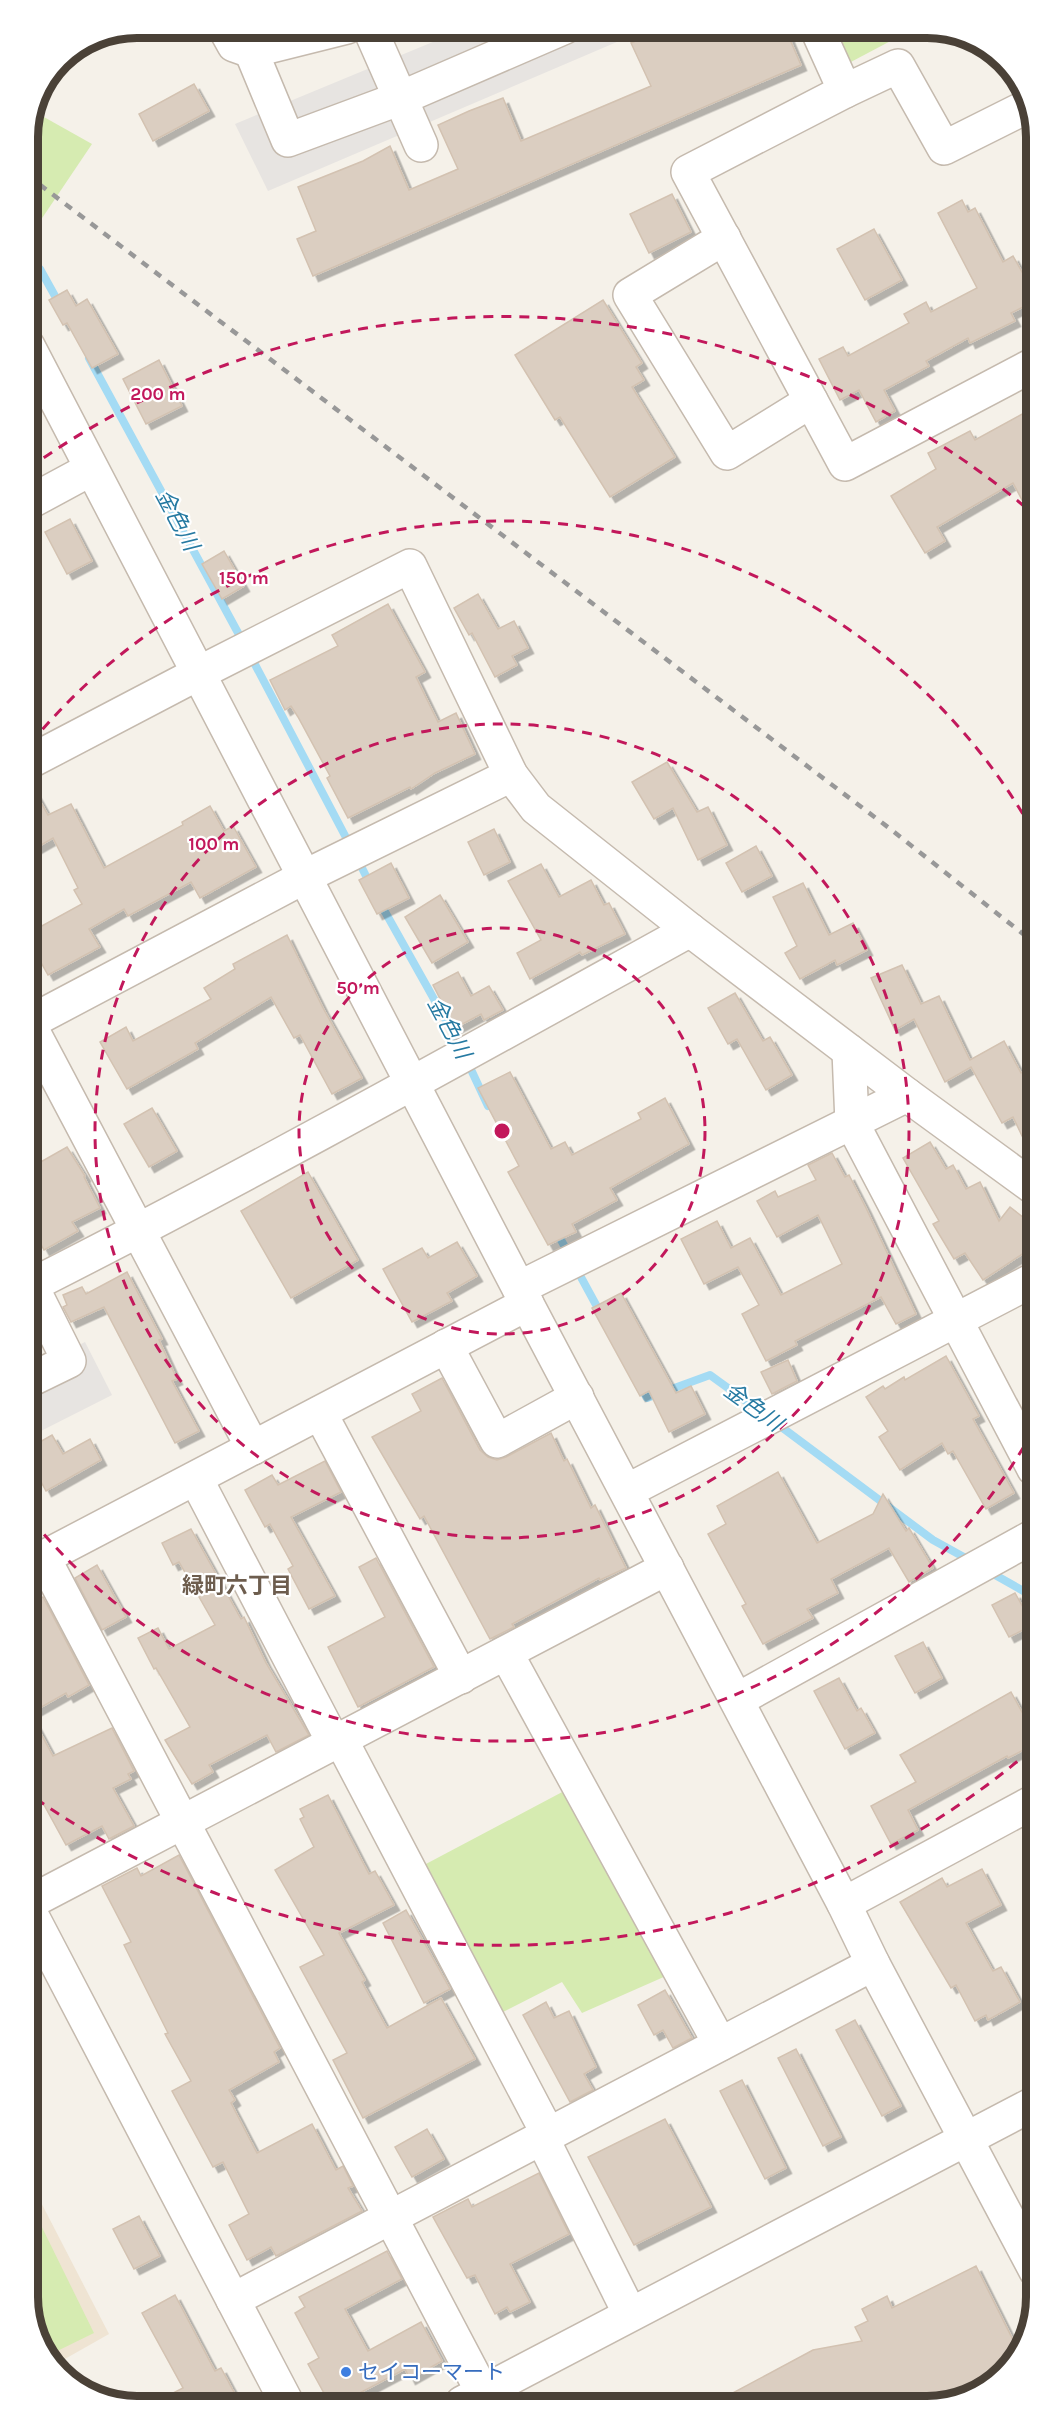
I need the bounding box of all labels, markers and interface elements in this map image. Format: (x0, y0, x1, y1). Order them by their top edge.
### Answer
text: 200 m (130, 383, 186, 405)
water label: 金色川 (150, 485, 205, 557)
text: 150 m (219, 567, 269, 589)
text: 100 m (189, 833, 239, 855)
text: 50 m (336, 977, 380, 999)
water label: 金色川 (422, 993, 477, 1065)
centre of rings (492, 1121, 512, 1141)
water label: 金色川 (719, 1377, 789, 1438)
district label: 緑町六丁目 (182, 1573, 292, 1599)
place label: セイコーマート (358, 2360, 505, 2384)
marker: セイコーマート (339, 2365, 353, 2379)

